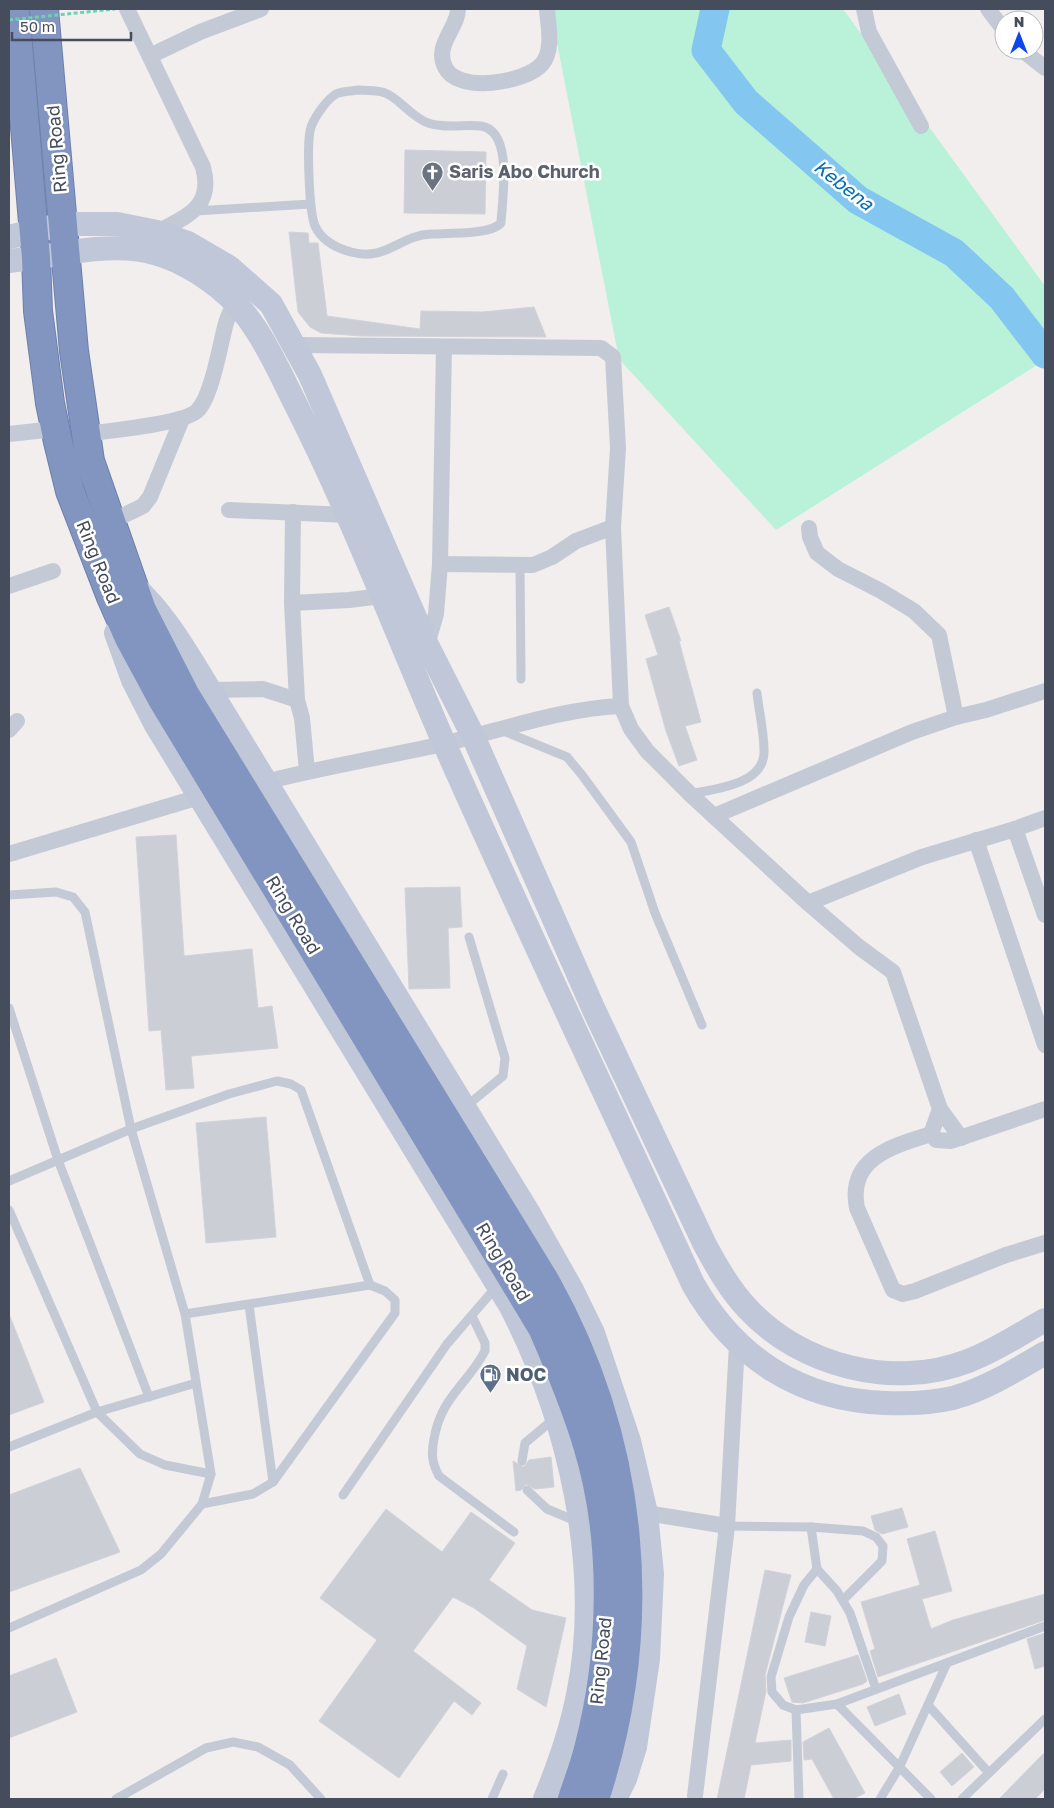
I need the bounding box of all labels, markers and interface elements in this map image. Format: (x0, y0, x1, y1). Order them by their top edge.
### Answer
scale bar (12, 10, 131, 42)
north arrow (994, 10, 1044, 60)
text: N (1014, 13, 1024, 30)
text: 50 m (20, 17, 55, 35)
street label: Ring Road (41, 104, 71, 194)
water label: Kebena (810, 154, 880, 216)
church icon: Saris Abo Church (421, 160, 445, 191)
place label: Saris Abo Church (449, 160, 600, 182)
street label: Ring Road (72, 517, 126, 606)
street label: Ring Road (262, 871, 326, 958)
street label: Ring Road (472, 1218, 536, 1305)
fuel station icon: NOC (478, 1363, 502, 1394)
place label: NOC (506, 1363, 547, 1385)
street label: Ring Road (584, 1616, 616, 1706)

